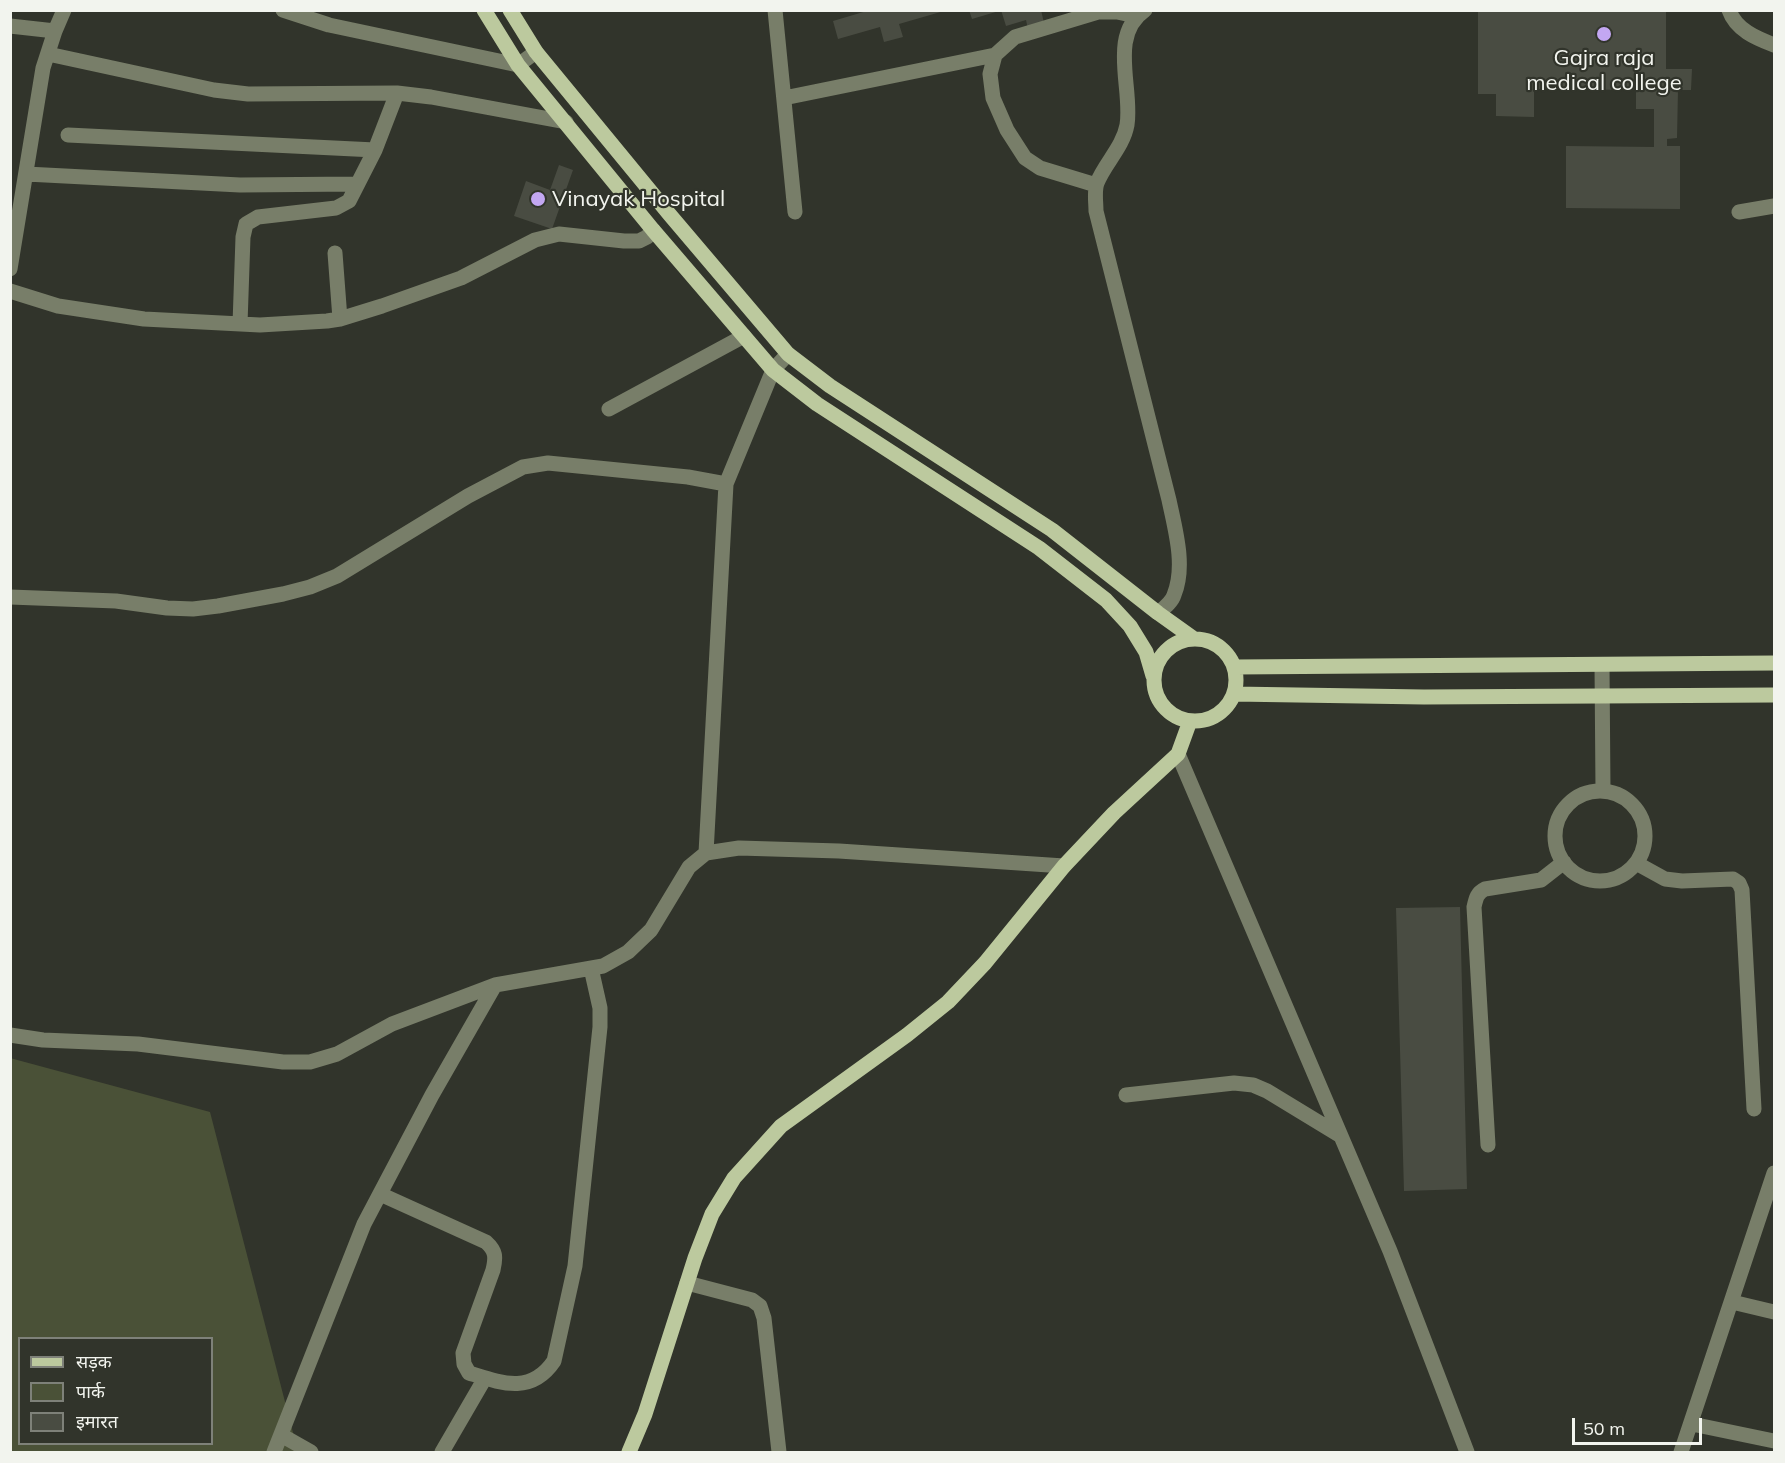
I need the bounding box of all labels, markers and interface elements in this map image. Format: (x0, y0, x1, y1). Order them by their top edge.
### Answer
marker: Gajra raja medical college (1595, 25, 1613, 43)
place label: Gajra raja medical college (1526, 45, 1682, 96)
place label: Vinayak Hospital (552, 186, 725, 212)
marker: Vinayak Hospital (529, 190, 547, 208)
legend (18, 1337, 213, 1445)
text: सड़क (76, 1350, 112, 1373)
text: पार्क (76, 1380, 105, 1403)
scale bar (1575, 1406, 1706, 1444)
text: इमारत (76, 1410, 118, 1433)
text: 50 m (1583, 1417, 1625, 1440)

